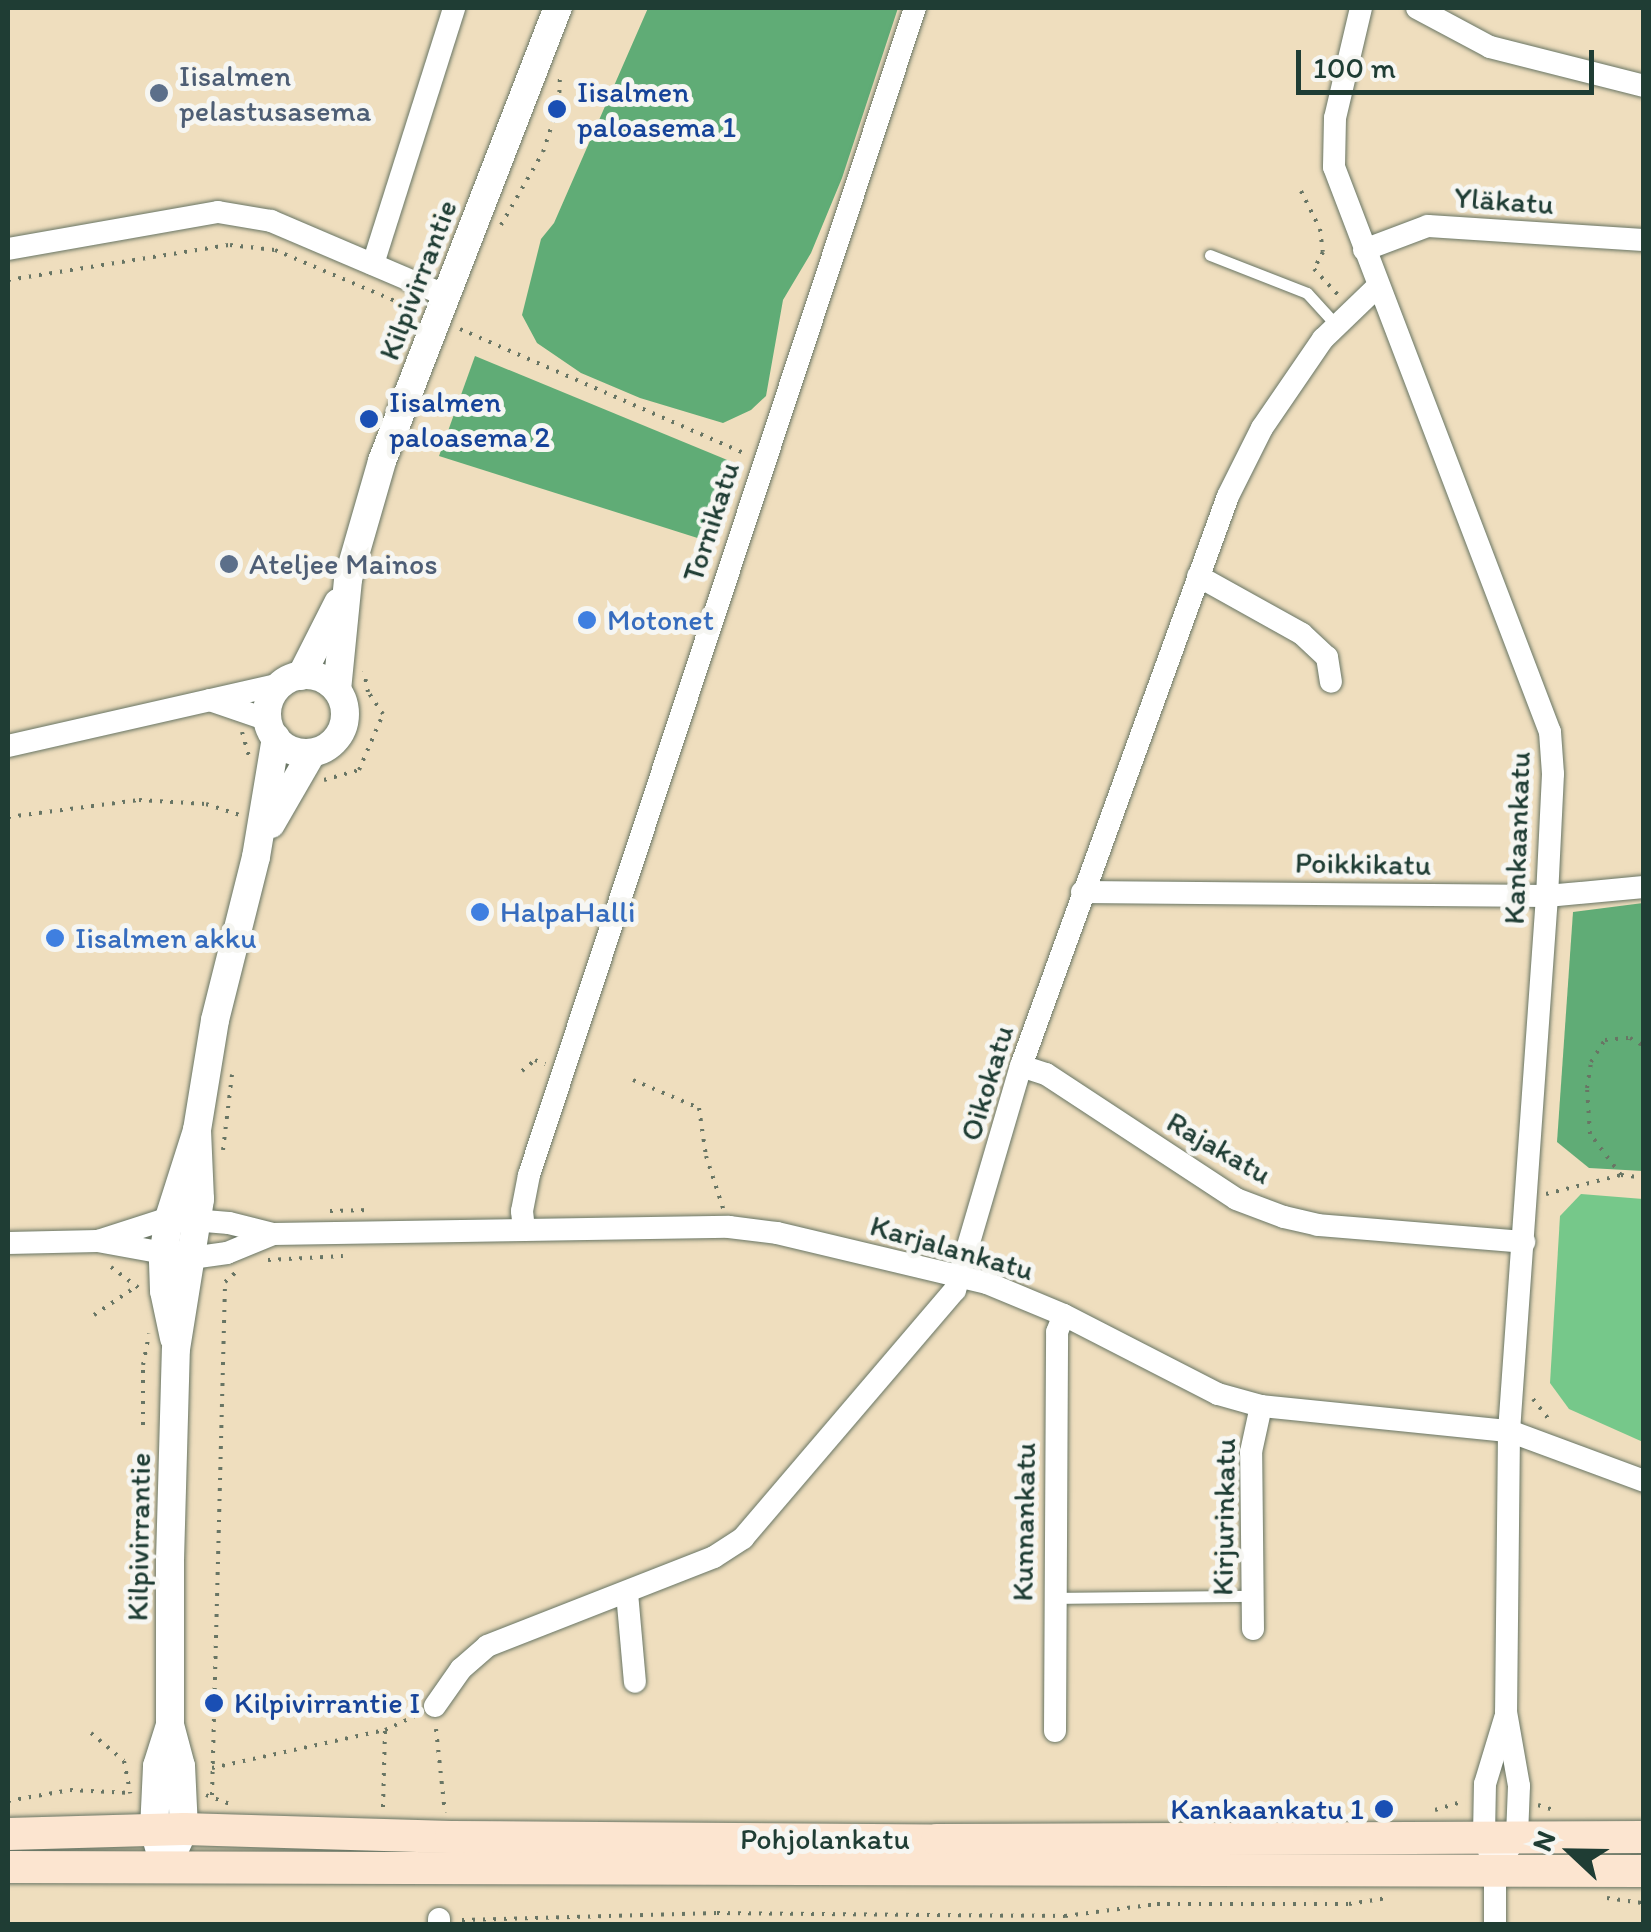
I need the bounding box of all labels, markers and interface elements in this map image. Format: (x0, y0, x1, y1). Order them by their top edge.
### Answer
scale bar (1301, 30, 1598, 92)
text: 100 m (1313, 49, 1396, 86)
place label: Iisalmen pelastusasema (179, 58, 371, 128)
place label: Iisalmen paloasema 1 (577, 74, 736, 144)
marker: Iisalmen pelastusasema (148, 82, 170, 104)
marker: Iisalmen paloasema 1 (546, 98, 568, 120)
street label: Yläkatu (1453, 180, 1555, 222)
street label: Kilpivirrantie (371, 195, 465, 365)
place label: Iisalmen paloasema 2 (389, 384, 550, 454)
marker: Iisalmen paloasema 2 (358, 408, 380, 430)
street label: Tornikatu (675, 458, 747, 586)
place label: Ateljee Mainos (249, 546, 438, 582)
marker: Ateljee Mainos (218, 553, 240, 575)
place label: Motonet (607, 602, 714, 638)
marker: Motonet (576, 609, 598, 631)
street label: Kankaankatu (1496, 751, 1538, 925)
street label: Poikkikatu (1295, 845, 1431, 883)
place label: HalpaHalli (500, 894, 635, 930)
marker: HalpaHalli (469, 901, 491, 923)
place label: Iisalmen akku (75, 920, 257, 956)
marker: Iisalmen akku (44, 927, 66, 949)
street label: Oikokatu (952, 1021, 1022, 1145)
street label: Rajakatu (1160, 1104, 1278, 1192)
street label: Karjalankatu (866, 1207, 1038, 1289)
street label: Kirjurinkatu (1205, 1438, 1243, 1596)
street label: Kunnankatu (1005, 1442, 1043, 1602)
street label: Kilpivirrantie (120, 1452, 158, 1622)
place label: Kilpivirrantie I (234, 1685, 421, 1721)
marker: Kilpivirrantie I (203, 1692, 225, 1714)
place label: Kankaankatu 1 (1170, 1791, 1364, 1827)
marker: Kankaankatu 1 (1373, 1798, 1395, 1820)
north arrow (1521, 1802, 1621, 1902)
street label: Pohjolankatu (740, 1821, 910, 1857)
text: N (1524, 1826, 1562, 1856)

